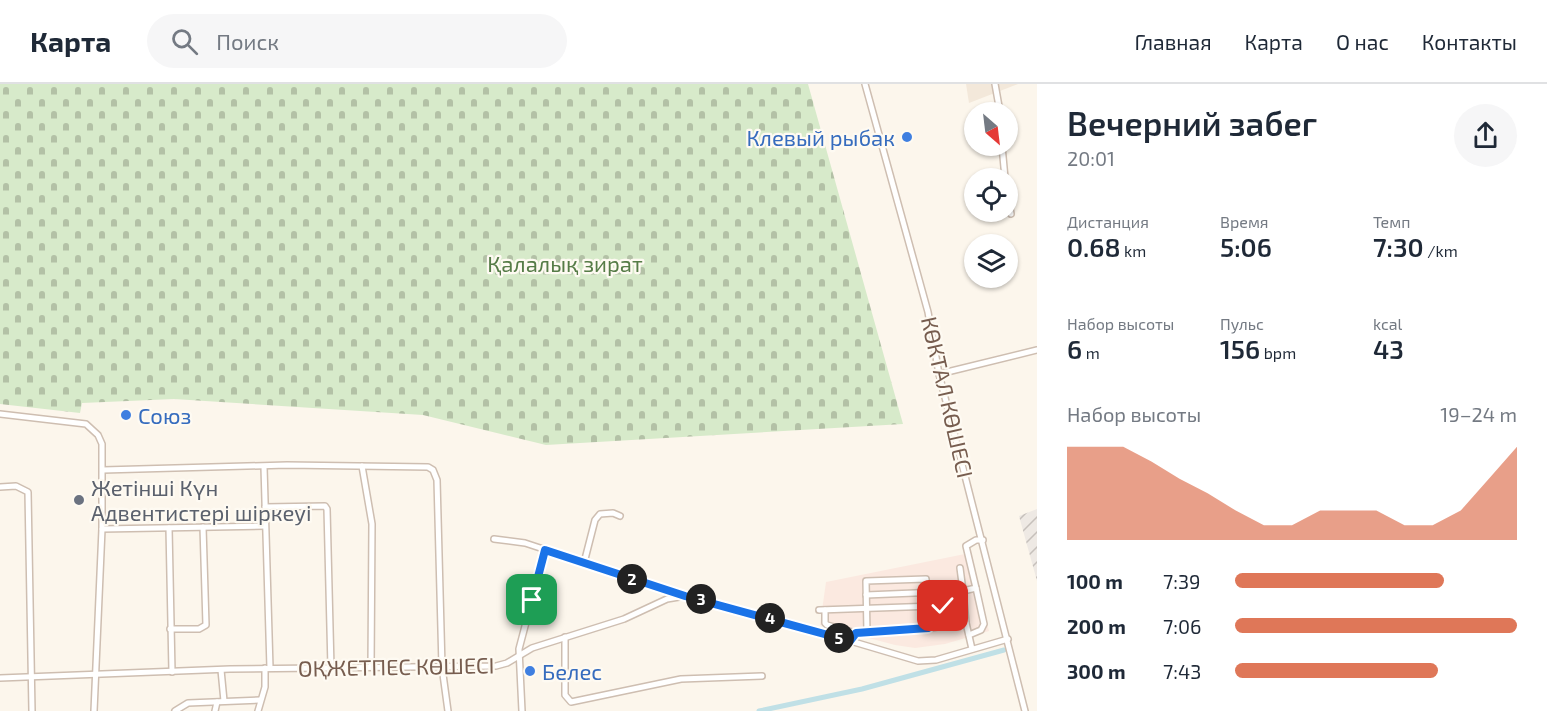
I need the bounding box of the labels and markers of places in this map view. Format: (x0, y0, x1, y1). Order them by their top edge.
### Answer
place label: Клевый рыбак (746, 124, 895, 150)
marker: Клевый рыбак (900, 130, 914, 144)
place label: Союз (138, 402, 191, 428)
marker: Союз (119, 408, 133, 422)
place label: Жетінші Күн Адвентистері шіркеуі (91, 474, 312, 526)
marker: Жетінші Күн Адвентистері шіркеуі (72, 493, 86, 507)
pin: 2 (617, 564, 647, 594)
pin (506, 574, 557, 625)
pin (917, 580, 968, 631)
pin: 3 (686, 584, 716, 614)
pin: 4 (755, 603, 785, 633)
pin: 5 (824, 623, 854, 653)
place label: Белес (542, 658, 602, 684)
marker: Белес (523, 664, 537, 678)

